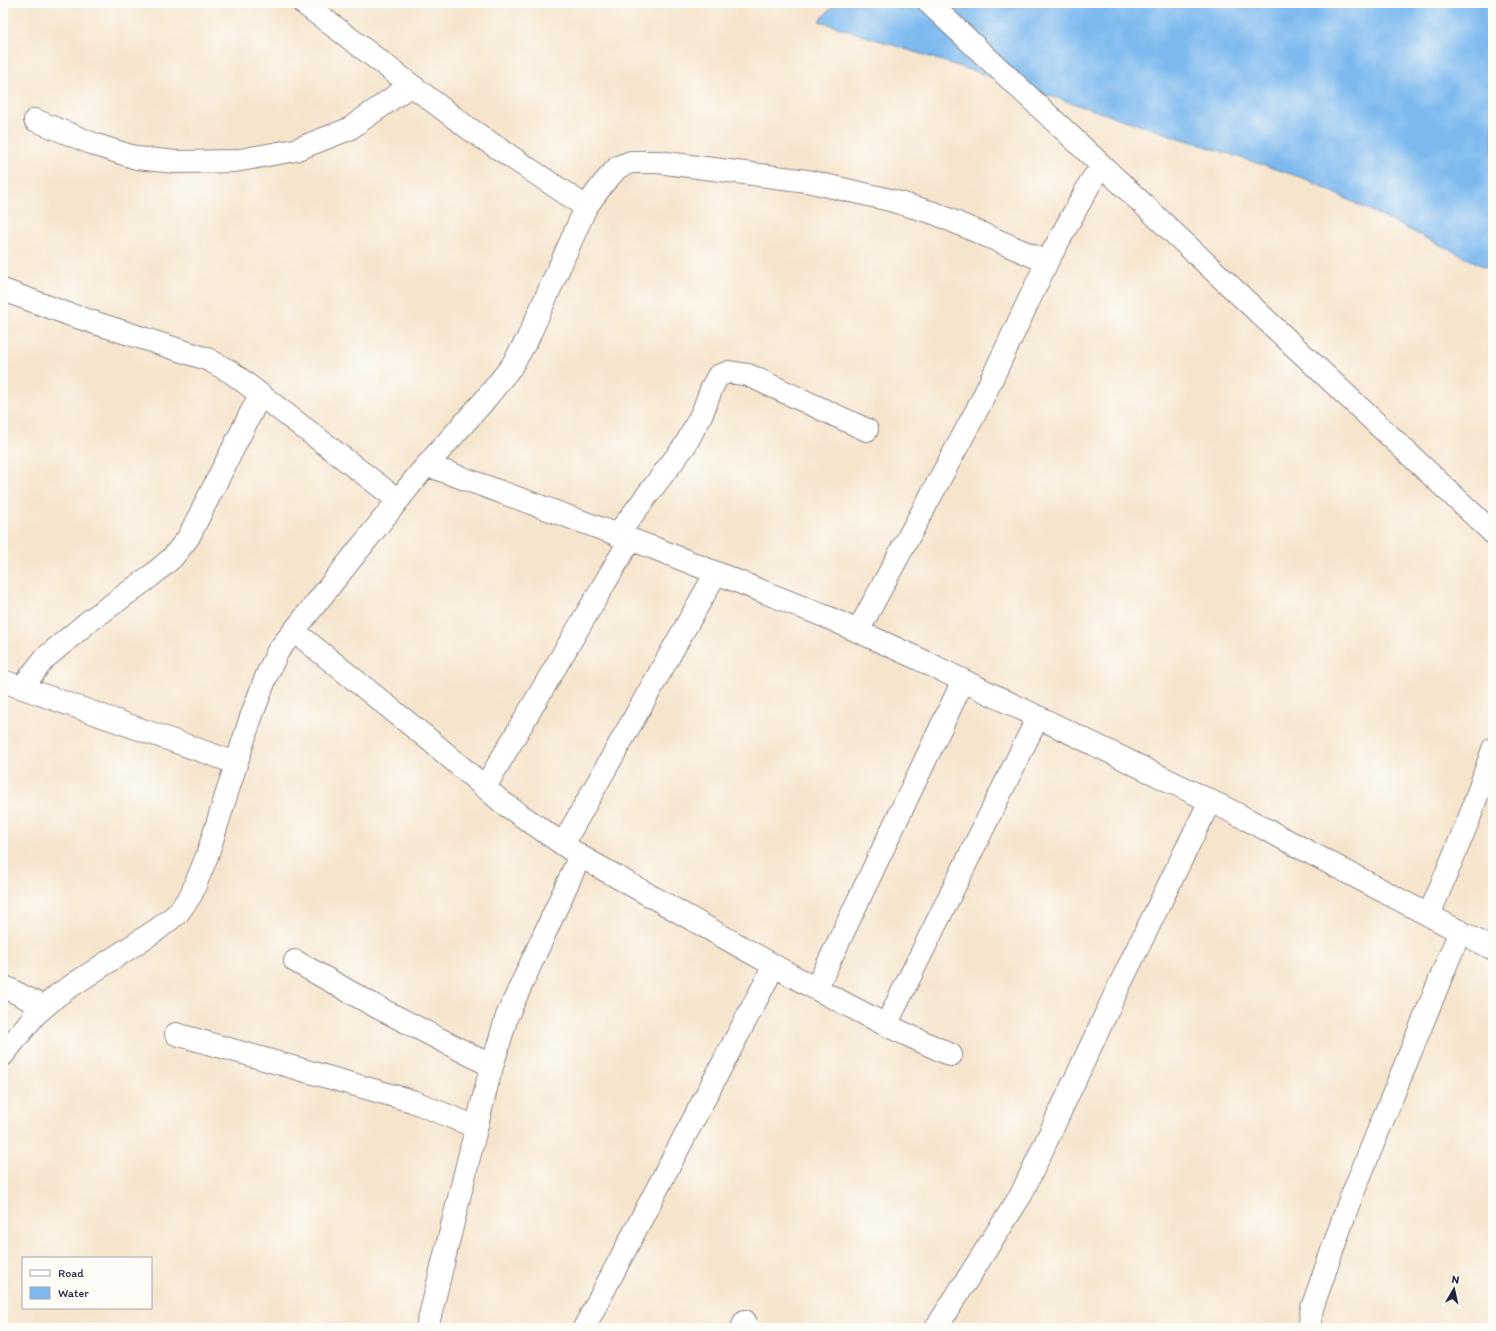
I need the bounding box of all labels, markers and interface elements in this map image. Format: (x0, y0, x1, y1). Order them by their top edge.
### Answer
legend (22, 1257, 152, 1309)
text: Road (58, 1266, 84, 1280)
north arrow (1434, 1269, 1474, 1309)
text: N (1451, 1273, 1460, 1287)
text: Water (58, 1286, 89, 1300)

